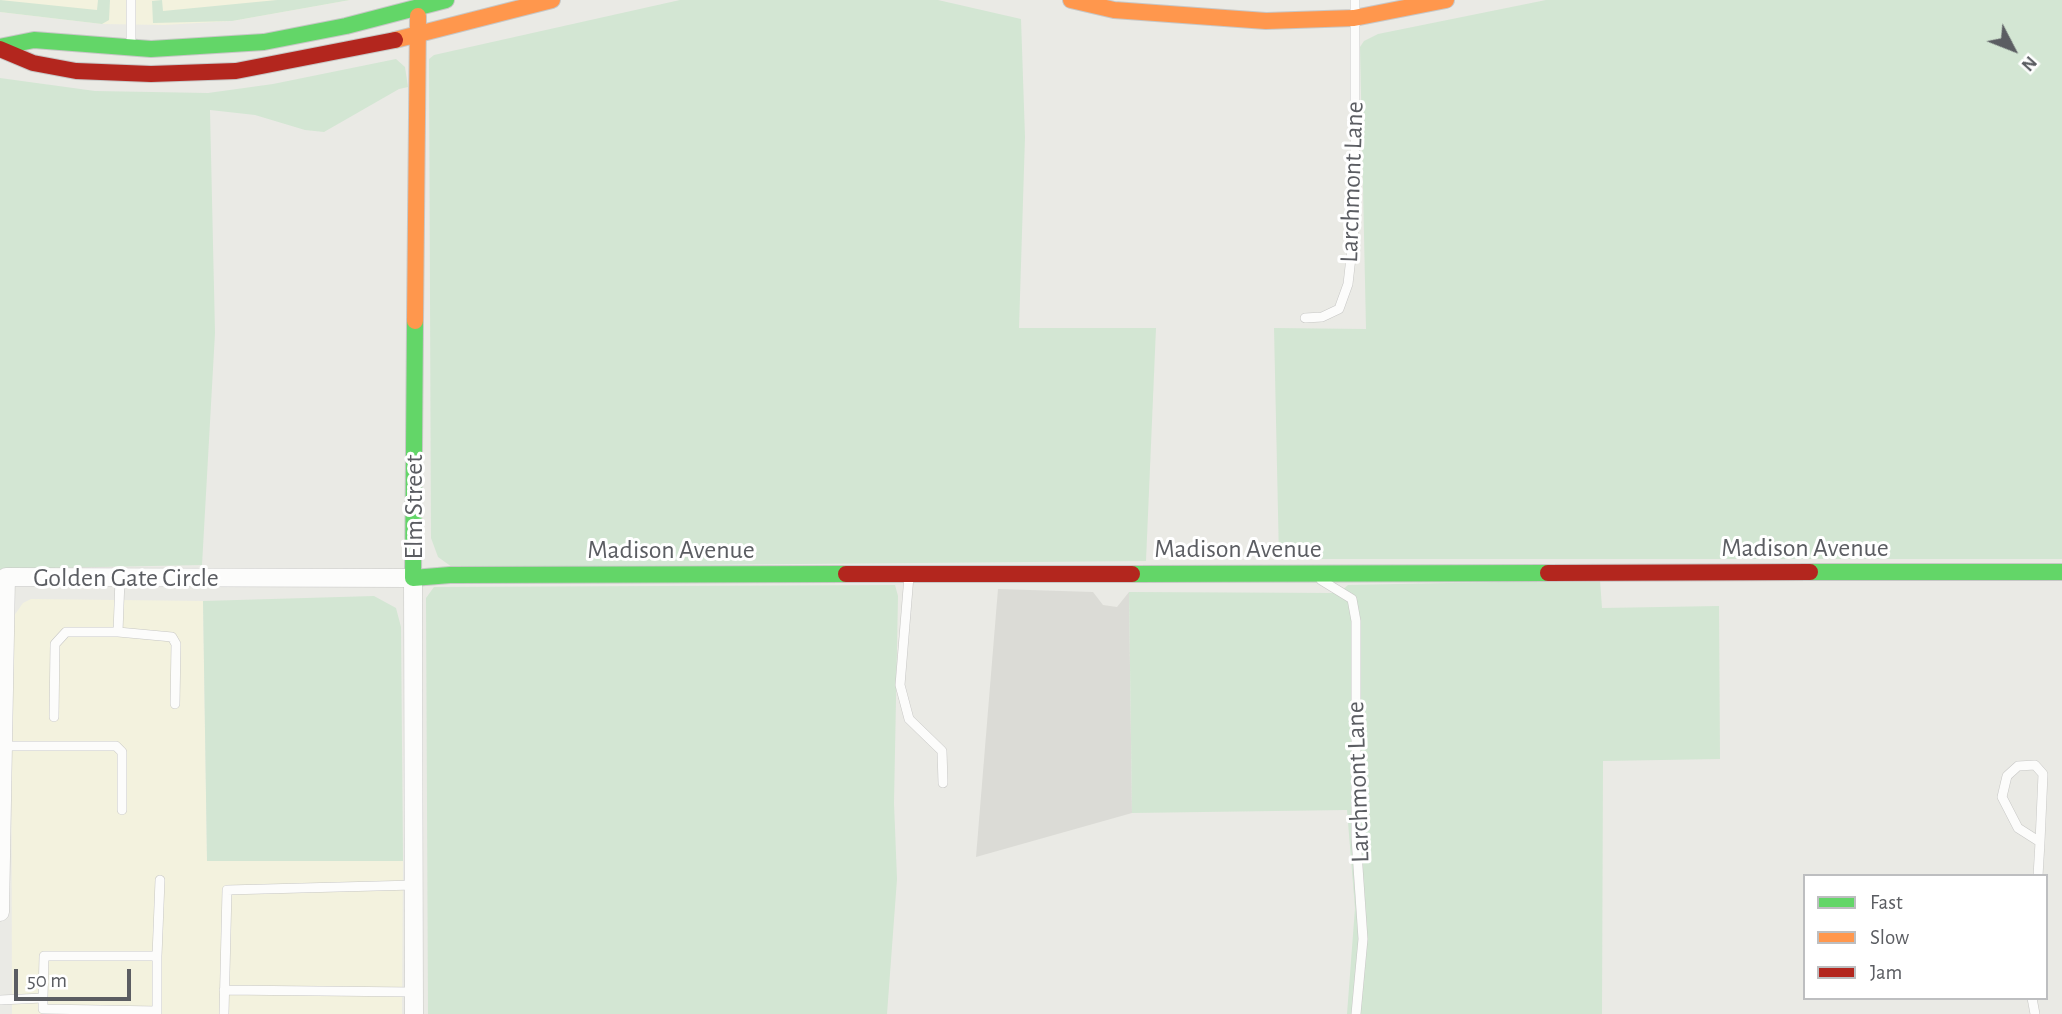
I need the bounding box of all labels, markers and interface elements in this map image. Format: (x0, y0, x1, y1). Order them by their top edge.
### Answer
north arrow (1978, 14, 2048, 84)
text: N (2017, 52, 2040, 75)
street label: Larchmont Lane (1334, 101, 1370, 263)
street label: Elm Street (398, 454, 430, 560)
street label: Madison Avenue (1721, 532, 1889, 564)
street label: Madison Avenue (1154, 533, 1322, 565)
street label: Madison Avenue (587, 534, 755, 566)
street label: Golden Gate Circle (33, 562, 219, 594)
street label: Larchmont Lane (1340, 701, 1376, 863)
legend (1803, 874, 2048, 1000)
text: Fast (1870, 892, 1903, 913)
text: Slow (1870, 927, 1909, 948)
scale bar (18, 954, 135, 998)
text: Jam (1870, 962, 1902, 983)
text: 50 m (27, 970, 67, 991)

